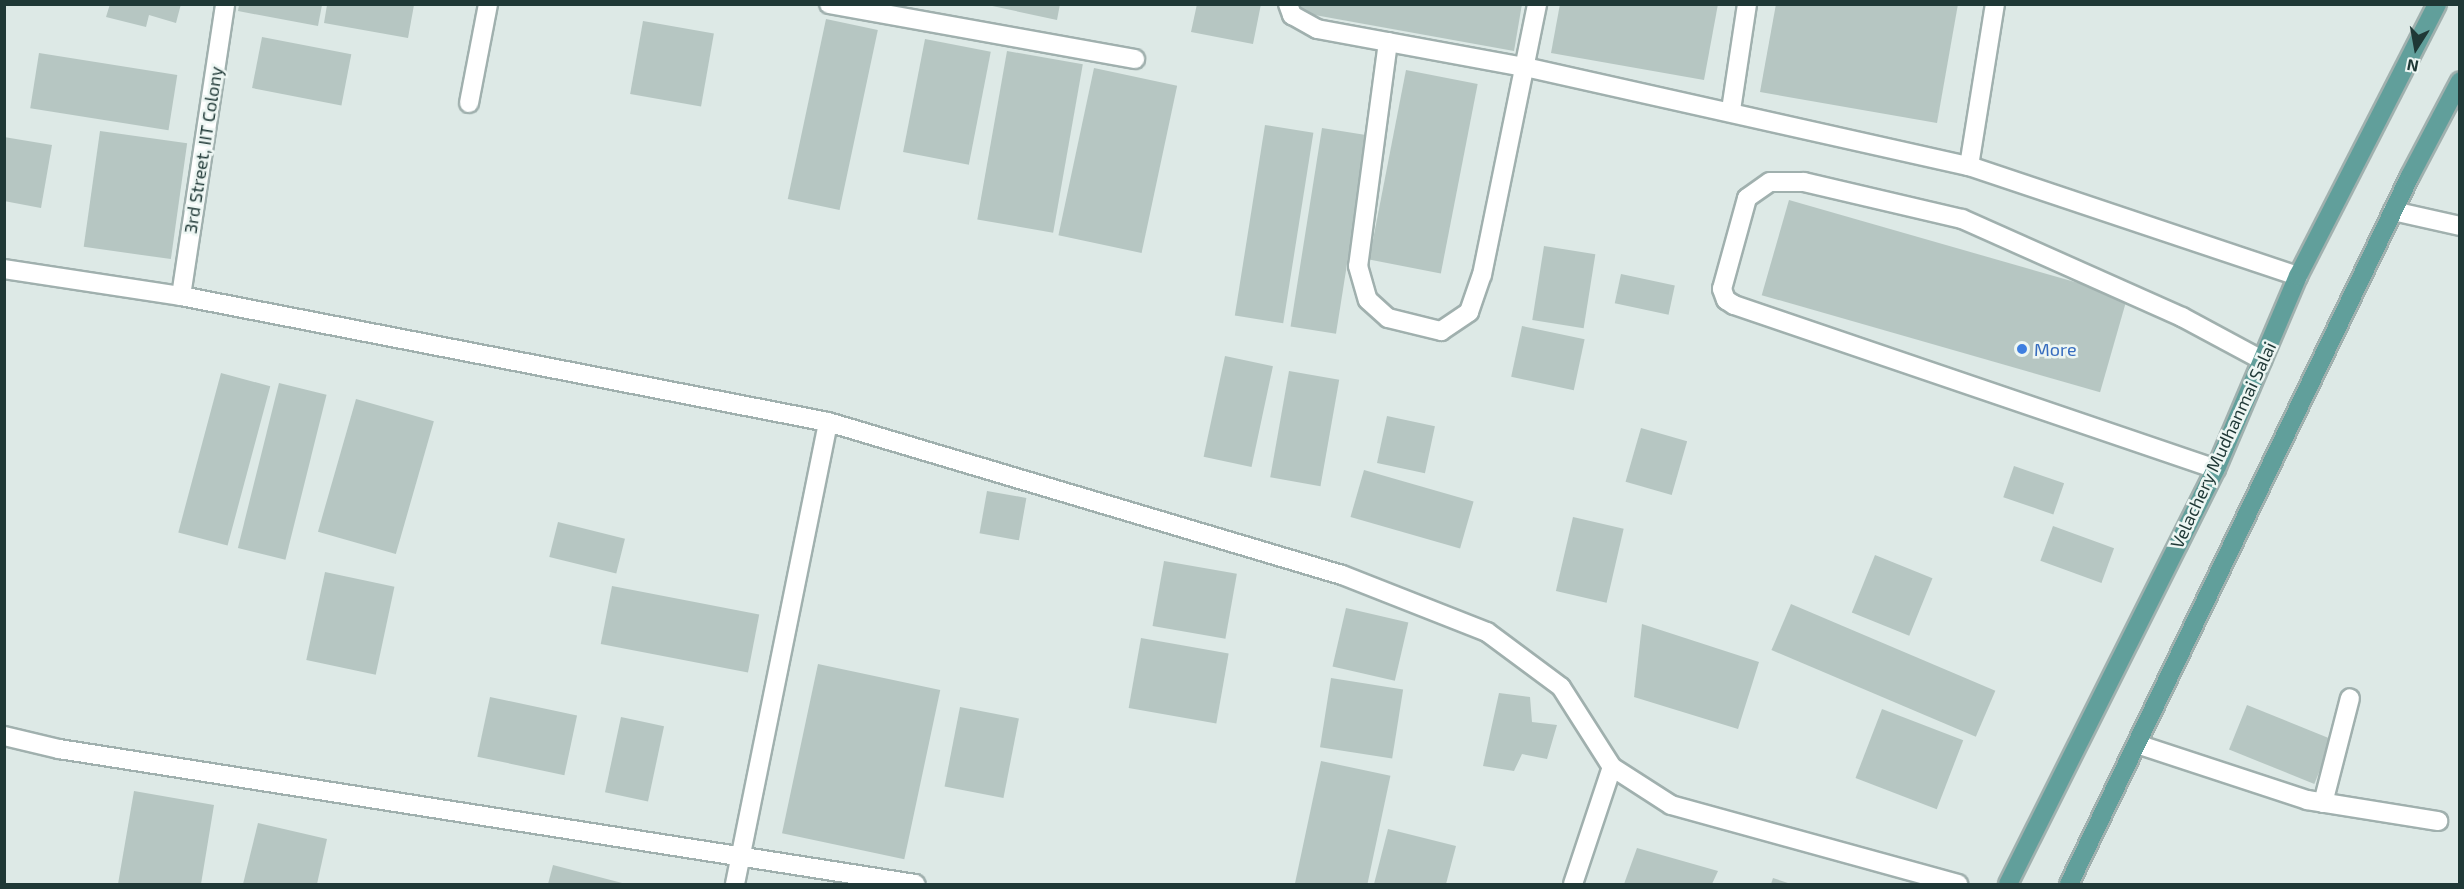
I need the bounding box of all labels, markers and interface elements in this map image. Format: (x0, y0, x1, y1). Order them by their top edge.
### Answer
north arrow (2386, 18, 2446, 78)
text: N (2405, 56, 2420, 77)
street label: 3rd Street, IIT Colony (179, 65, 227, 235)
place label: More (2034, 338, 2077, 360)
street label: Velachery Mudhanmai Salai (2165, 338, 2281, 552)
marker: More (2015, 342, 2029, 356)

